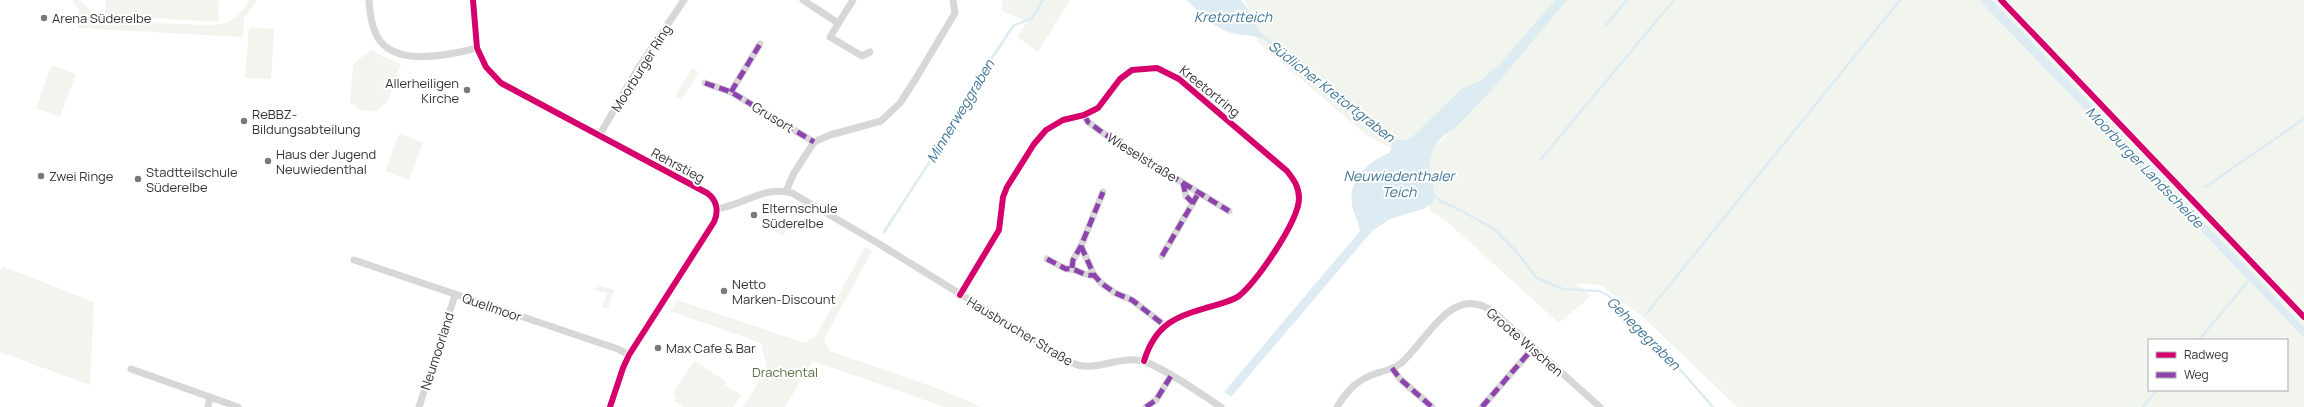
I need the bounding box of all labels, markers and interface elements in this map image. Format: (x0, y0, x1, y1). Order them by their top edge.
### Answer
water label: Kretortteich (1194, 7, 1273, 26)
place label: Arena Süderelbe (52, 9, 152, 27)
marker: Arena Süderelbe (39, 13, 49, 23)
street label: Moorburger Ring (607, 21, 675, 115)
water label: Südlicher Kretortgraben (1265, 36, 1399, 147)
water label: Minnerweggraben (922, 55, 999, 166)
street label: Kreetortring (1176, 61, 1244, 121)
place label: Allerheiligen Kirche (385, 74, 459, 107)
marker: Allerheiligen Kirche (462, 85, 472, 95)
street label: Grusort (749, 97, 797, 137)
water label: Moorburger Landscheide (2082, 102, 2209, 232)
place label: ReBBZ- Bildungsabteilung (252, 105, 360, 138)
marker: ReBBZ- Bildungsabteilung (239, 116, 249, 126)
street label: Wieselstraße (1104, 128, 1181, 186)
street label: Rehrstieg (648, 143, 708, 187)
place label: Haus der Jugend Neuwiedenthal (276, 145, 376, 178)
marker: Haus der Jugend Neuwiedenthal (263, 156, 273, 166)
place label: Stadtteilschule Süderelbe (146, 163, 238, 196)
water label: Neuwiedenthaler Teich (1343, 166, 1456, 201)
place label: Zwei Ringe (49, 167, 114, 185)
marker: Zwei Ringe (36, 171, 46, 181)
marker: Stadtteilschule Süderelbe (133, 174, 143, 184)
place label: Elternschule Süderelbe (762, 199, 838, 232)
marker: Elternschule Süderelbe (749, 210, 759, 220)
place label: Netto Marken-Discount (732, 275, 836, 308)
marker: Netto Marken-Discount (719, 286, 729, 296)
street label: Quellmoor (460, 288, 524, 326)
street label: Hausbrucher Straße (964, 292, 1077, 370)
water label: Gehegegraben (1603, 292, 1685, 374)
street label: Groote Wischen (1483, 304, 1567, 380)
street label: Neumoorland (416, 310, 458, 392)
place label: Max Cafe & Bar (666, 339, 756, 357)
legend (2148, 339, 2288, 391)
marker: Max Cafe & Bar (653, 343, 663, 353)
text: Radweg (2184, 346, 2228, 363)
park label: Drachental (752, 363, 818, 381)
text: Weg (2184, 366, 2209, 383)

